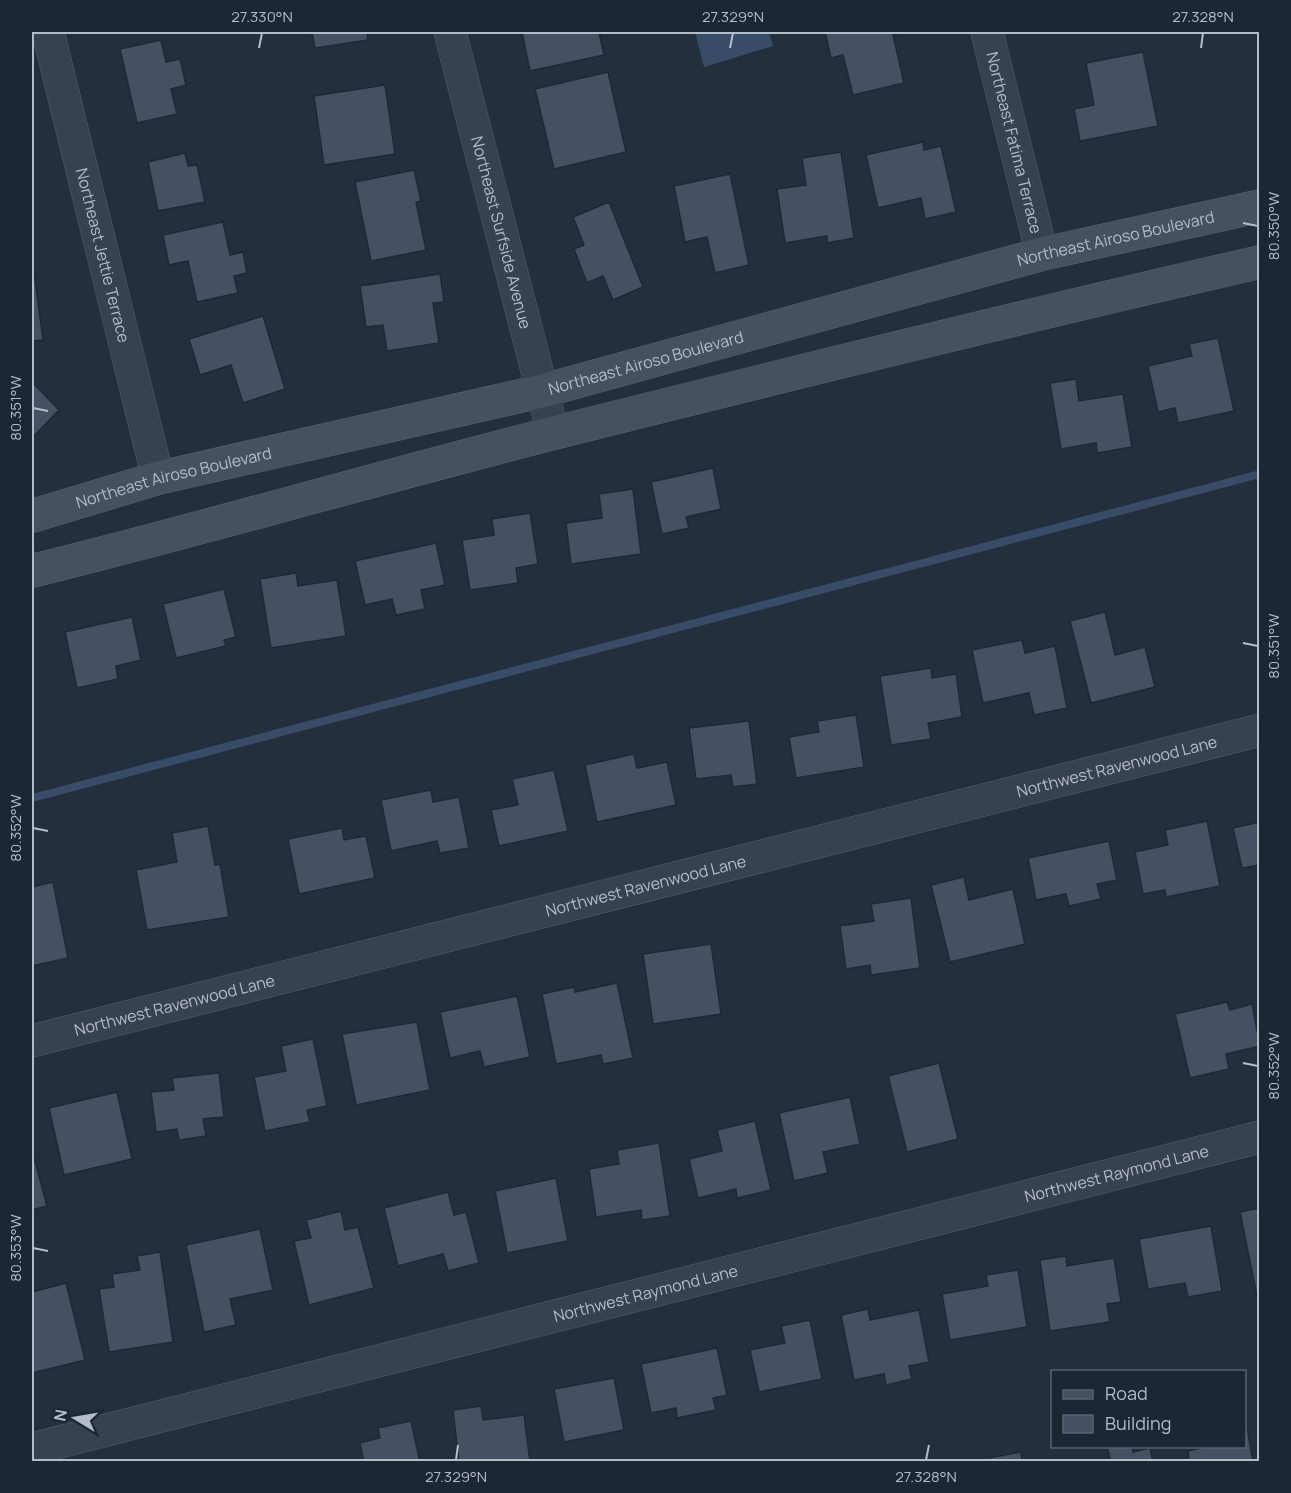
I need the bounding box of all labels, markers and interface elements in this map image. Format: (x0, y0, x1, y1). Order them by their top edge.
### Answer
text: 27.330°N (231, 6, 293, 27)
text: 27.329°N (702, 6, 764, 27)
text: 27.328°N (1172, 6, 1234, 27)
street label: Northeast Fatima Terrace (981, 50, 1048, 236)
street label: Northeast Surfside Avenue (466, 134, 537, 331)
street label: Northeast Jettie Terrace (71, 166, 135, 345)
text: 80.350°W (1263, 192, 1284, 260)
street label: Northeast Airoso Boulevard (1014, 205, 1216, 271)
street label: Northeast Airoso Boulevard (546, 325, 746, 400)
text: 80.351°W (5, 375, 26, 441)
street label: Northeast Airoso Boulevard (73, 442, 274, 513)
text: 80.351°W (1263, 613, 1284, 679)
street label: Northwest Ravenwood Lane (1014, 730, 1219, 802)
text: 80.352°W (5, 794, 26, 862)
street label: Northwest Ravenwood Lane (543, 850, 748, 922)
street label: Northwest Ravenwood Lane (72, 969, 277, 1041)
text: 80.352°W (1263, 1032, 1284, 1100)
street label: Northwest Raymond Lane (1022, 1139, 1211, 1207)
text: 80.353°W (5, 1214, 26, 1282)
street label: Northwest Raymond Lane (551, 1259, 740, 1327)
legend (1051, 1370, 1246, 1448)
text: Road (1105, 1381, 1148, 1405)
north arrow (45, 1388, 105, 1448)
text: N (48, 1407, 72, 1423)
text: Building (1105, 1411, 1171, 1435)
text: 27.329°N (425, 1466, 487, 1487)
text: 27.328°N (895, 1466, 957, 1487)

